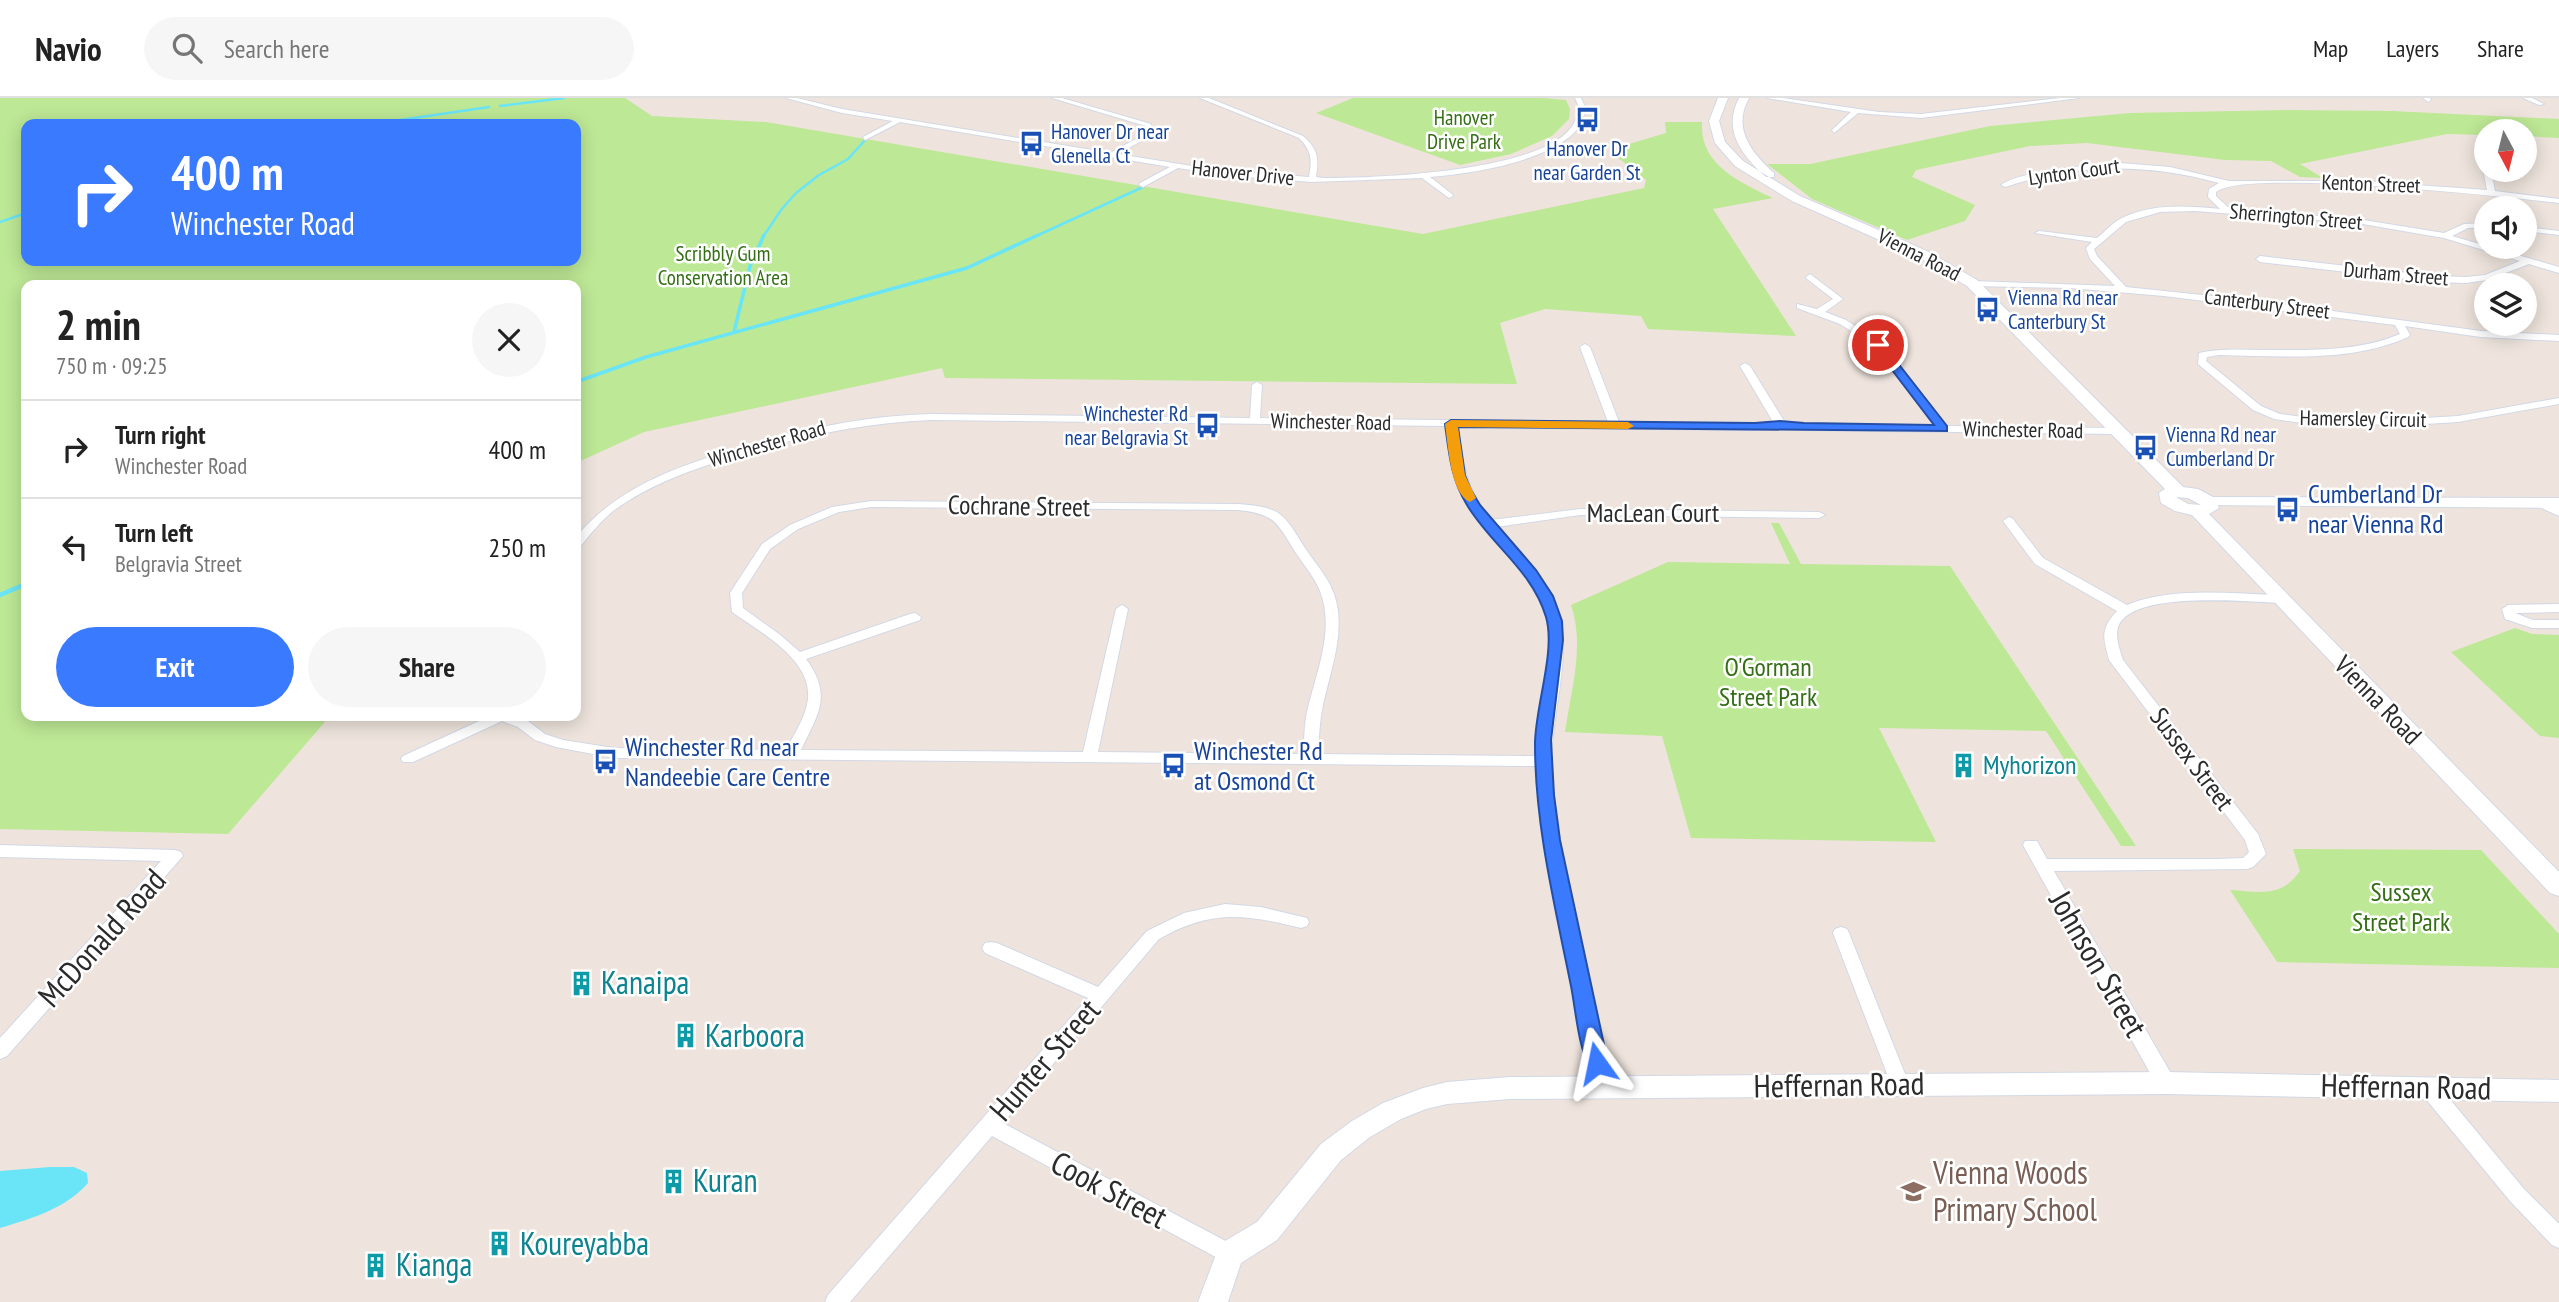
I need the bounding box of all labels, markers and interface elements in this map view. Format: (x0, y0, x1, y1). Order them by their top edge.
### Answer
search box (144, 17, 634, 80)
text: Navio (35, 27, 102, 70)
icon: search (168, 29, 206, 67)
text: Search here (224, 32, 329, 65)
text: Map (2313, 33, 2348, 64)
text: Layers (2386, 33, 2439, 64)
text: Share (2477, 33, 2524, 64)
park label: Hanover Drive Park (1427, 104, 1501, 155)
bus stop icon: Hanover Dr near Garden St (1573, 106, 1601, 134)
place label: Hanover Dr near Glenella Ct (1051, 118, 1169, 169)
north arrow (2474, 119, 2538, 182)
map controls (2474, 119, 2537, 336)
bus stop icon: Hanover Dr near Glenella Ct (1017, 130, 1045, 158)
place label: Hanover Dr near Garden St (1533, 135, 1641, 186)
text: 400 m (171, 140, 284, 204)
icon: right (56, 147, 147, 238)
street label: Lynton Court (2027, 152, 2121, 191)
street label: Hanover Drive (1190, 154, 1296, 191)
street label: Kenton Street (2321, 168, 2421, 199)
button: sound (2474, 196, 2537, 259)
street label: Sherrington Street (2229, 197, 2364, 236)
text: Winchester Road (171, 202, 355, 244)
street label: Vienna Road (1872, 222, 1965, 287)
park label: Scribbly Gum Conservation Area (658, 240, 788, 291)
street label: Durham Street (2342, 255, 2450, 292)
button: layers (2474, 273, 2537, 336)
street label: Canterbury Street (2203, 282, 2332, 325)
place label: Vienna Rd near Canterbury St (2007, 284, 2118, 335)
bus stop icon: Vienna Rd near Canterbury St (1974, 296, 2002, 324)
text: 2 min (56, 297, 141, 352)
button: close (472, 303, 546, 377)
pin (1848, 315, 1908, 375)
icon: arrive (1859, 326, 1897, 364)
text: 750 m · 09:25 (56, 351, 168, 380)
place label: Winchester Rd near Belgravia St (1064, 400, 1188, 451)
street label: Hamersley Circuit (2299, 404, 2427, 433)
street label: Winchester Road (1270, 407, 1392, 436)
bus stop icon: Winchester Rd near Belgravia St (1194, 412, 1222, 440)
street label: Winchester Road (705, 414, 829, 473)
street label: Winchester Road (1962, 415, 2084, 444)
text: Turn right (115, 418, 206, 451)
place label: Vienna Rd near Cumberland Dr (2165, 421, 2276, 472)
icon: right (56, 430, 94, 468)
text: 400 m (488, 433, 546, 466)
bus stop icon: Vienna Rd near Cumberland Dr (2132, 433, 2160, 461)
text: Winchester Road (115, 451, 247, 480)
place label: Cumberland Dr near Vienna Rd (2308, 477, 2443, 540)
street label: Cochrane Street (948, 488, 1090, 523)
bus stop icon: Cumberland Dr near Vienna Rd (2274, 495, 2302, 523)
street label: MacLean Court (1587, 496, 1719, 529)
text: Turn left (115, 516, 193, 549)
icon: left (56, 528, 94, 566)
text: 250 m (488, 531, 546, 564)
text: Belgravia Street (115, 549, 242, 578)
button: Exit (56, 627, 294, 707)
button: Share (308, 627, 546, 707)
street label: Vienna Road (2327, 647, 2429, 751)
park label: O'Gorman Street Park (1719, 650, 1817, 713)
street label: Sussex Street (2143, 701, 2242, 816)
place label: Winchester Rd near Nandeebie Care Centre (625, 730, 830, 793)
place label: Winchester Rd at Osmond Ct (1194, 734, 1323, 797)
bus stop icon: Winchester Rd near Nandeebie Care Centre (591, 748, 619, 776)
place label: Myhorizon (1983, 748, 2076, 781)
building icon: Myhorizon (1949, 751, 1977, 779)
bus stop icon: Winchester Rd at Osmond Ct (1160, 752, 1188, 780)
street label: McDonald Road (28, 859, 174, 1015)
park label: Sussex Street Park (2352, 875, 2450, 938)
street label: Johnson Street (2040, 882, 2157, 1044)
place label: Kanaipa (601, 961, 689, 1003)
building icon: Kanaipa (567, 969, 595, 997)
street label: Hunter Street (980, 989, 1109, 1129)
place label: Karboora (705, 1014, 805, 1056)
building icon: Karboora (671, 1022, 699, 1050)
position arrow (1560, 1026, 1634, 1100)
street label: Heffernan Road (1753, 1062, 1925, 1106)
street label: Heffernan Road (2320, 1064, 2492, 1108)
street label: Cook Street (1044, 1141, 1175, 1237)
place label: Vienna Woods Primary School (1932, 1151, 2097, 1230)
place label: Kuran (693, 1159, 758, 1201)
building icon: Kuran (659, 1167, 687, 1195)
school or university icon: Vienna Woods Primary School (1899, 1177, 1927, 1205)
place label: Koureyabba (520, 1222, 649, 1264)
building icon: Koureyabba (486, 1230, 514, 1258)
place label: Kianga (396, 1243, 472, 1285)
building icon: Kianga (362, 1251, 390, 1279)

